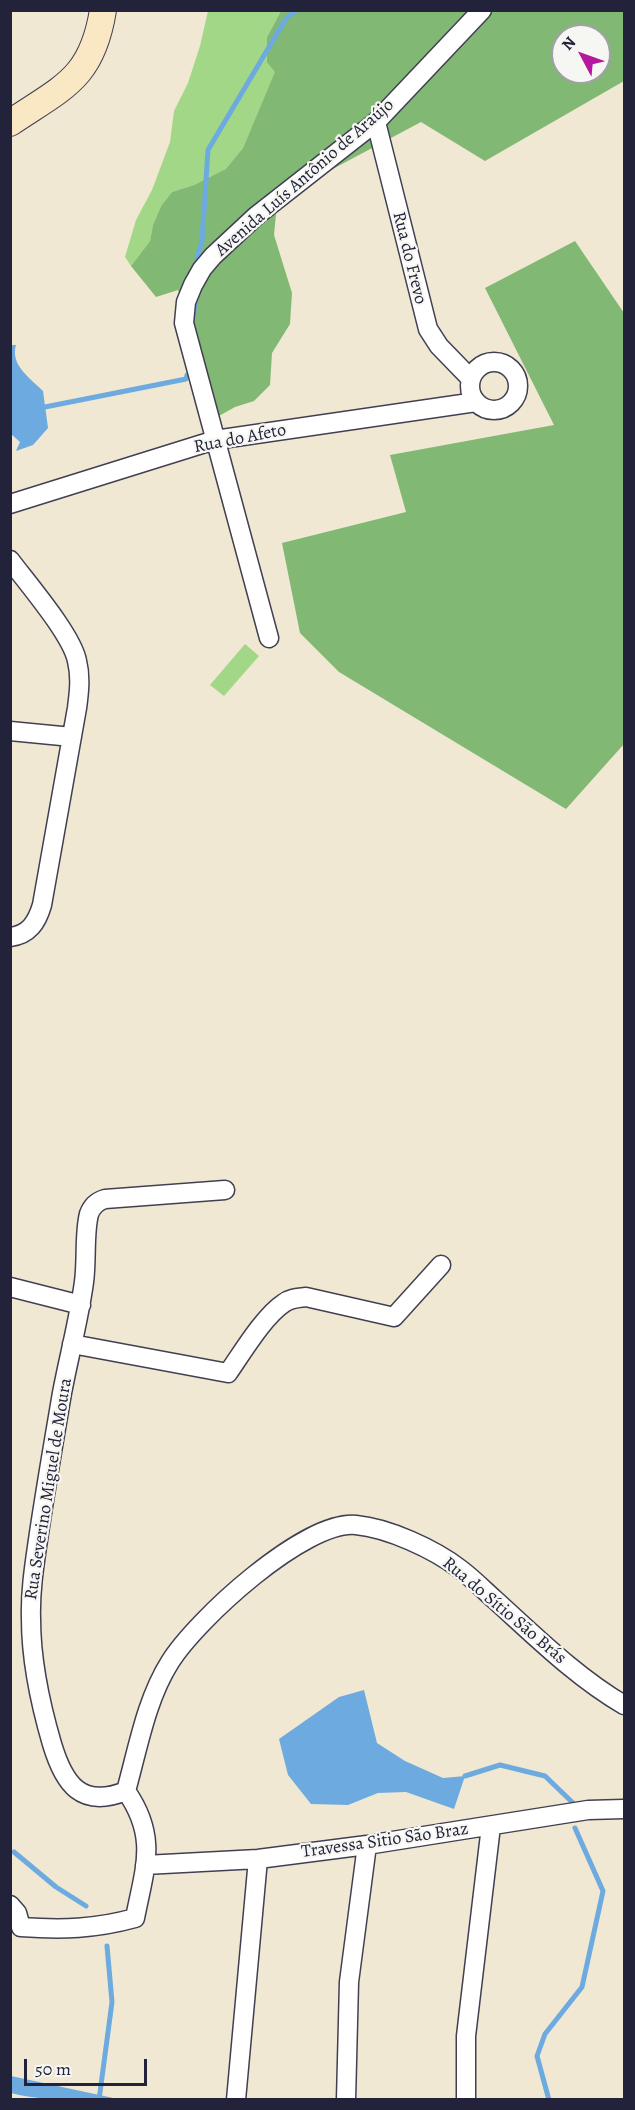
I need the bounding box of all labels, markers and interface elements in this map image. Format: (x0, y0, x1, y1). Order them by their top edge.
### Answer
north arrow (551, 24, 611, 84)
text: N (557, 32, 581, 55)
street label: Avenida Luís Antônio de Araújo (211, 95, 399, 261)
street label: Rua do Frevo (387, 209, 431, 307)
street label: Rua do Afeto (192, 419, 288, 459)
street label: Rua Severino Miguel de Moura (21, 1376, 77, 1602)
street label: Rua do Sítio São Brás (438, 1553, 570, 1669)
street label: Travessa Sitio São Braz (300, 1819, 470, 1863)
scale bar (27, 2047, 150, 2085)
text: 50 m (35, 2057, 71, 2081)

